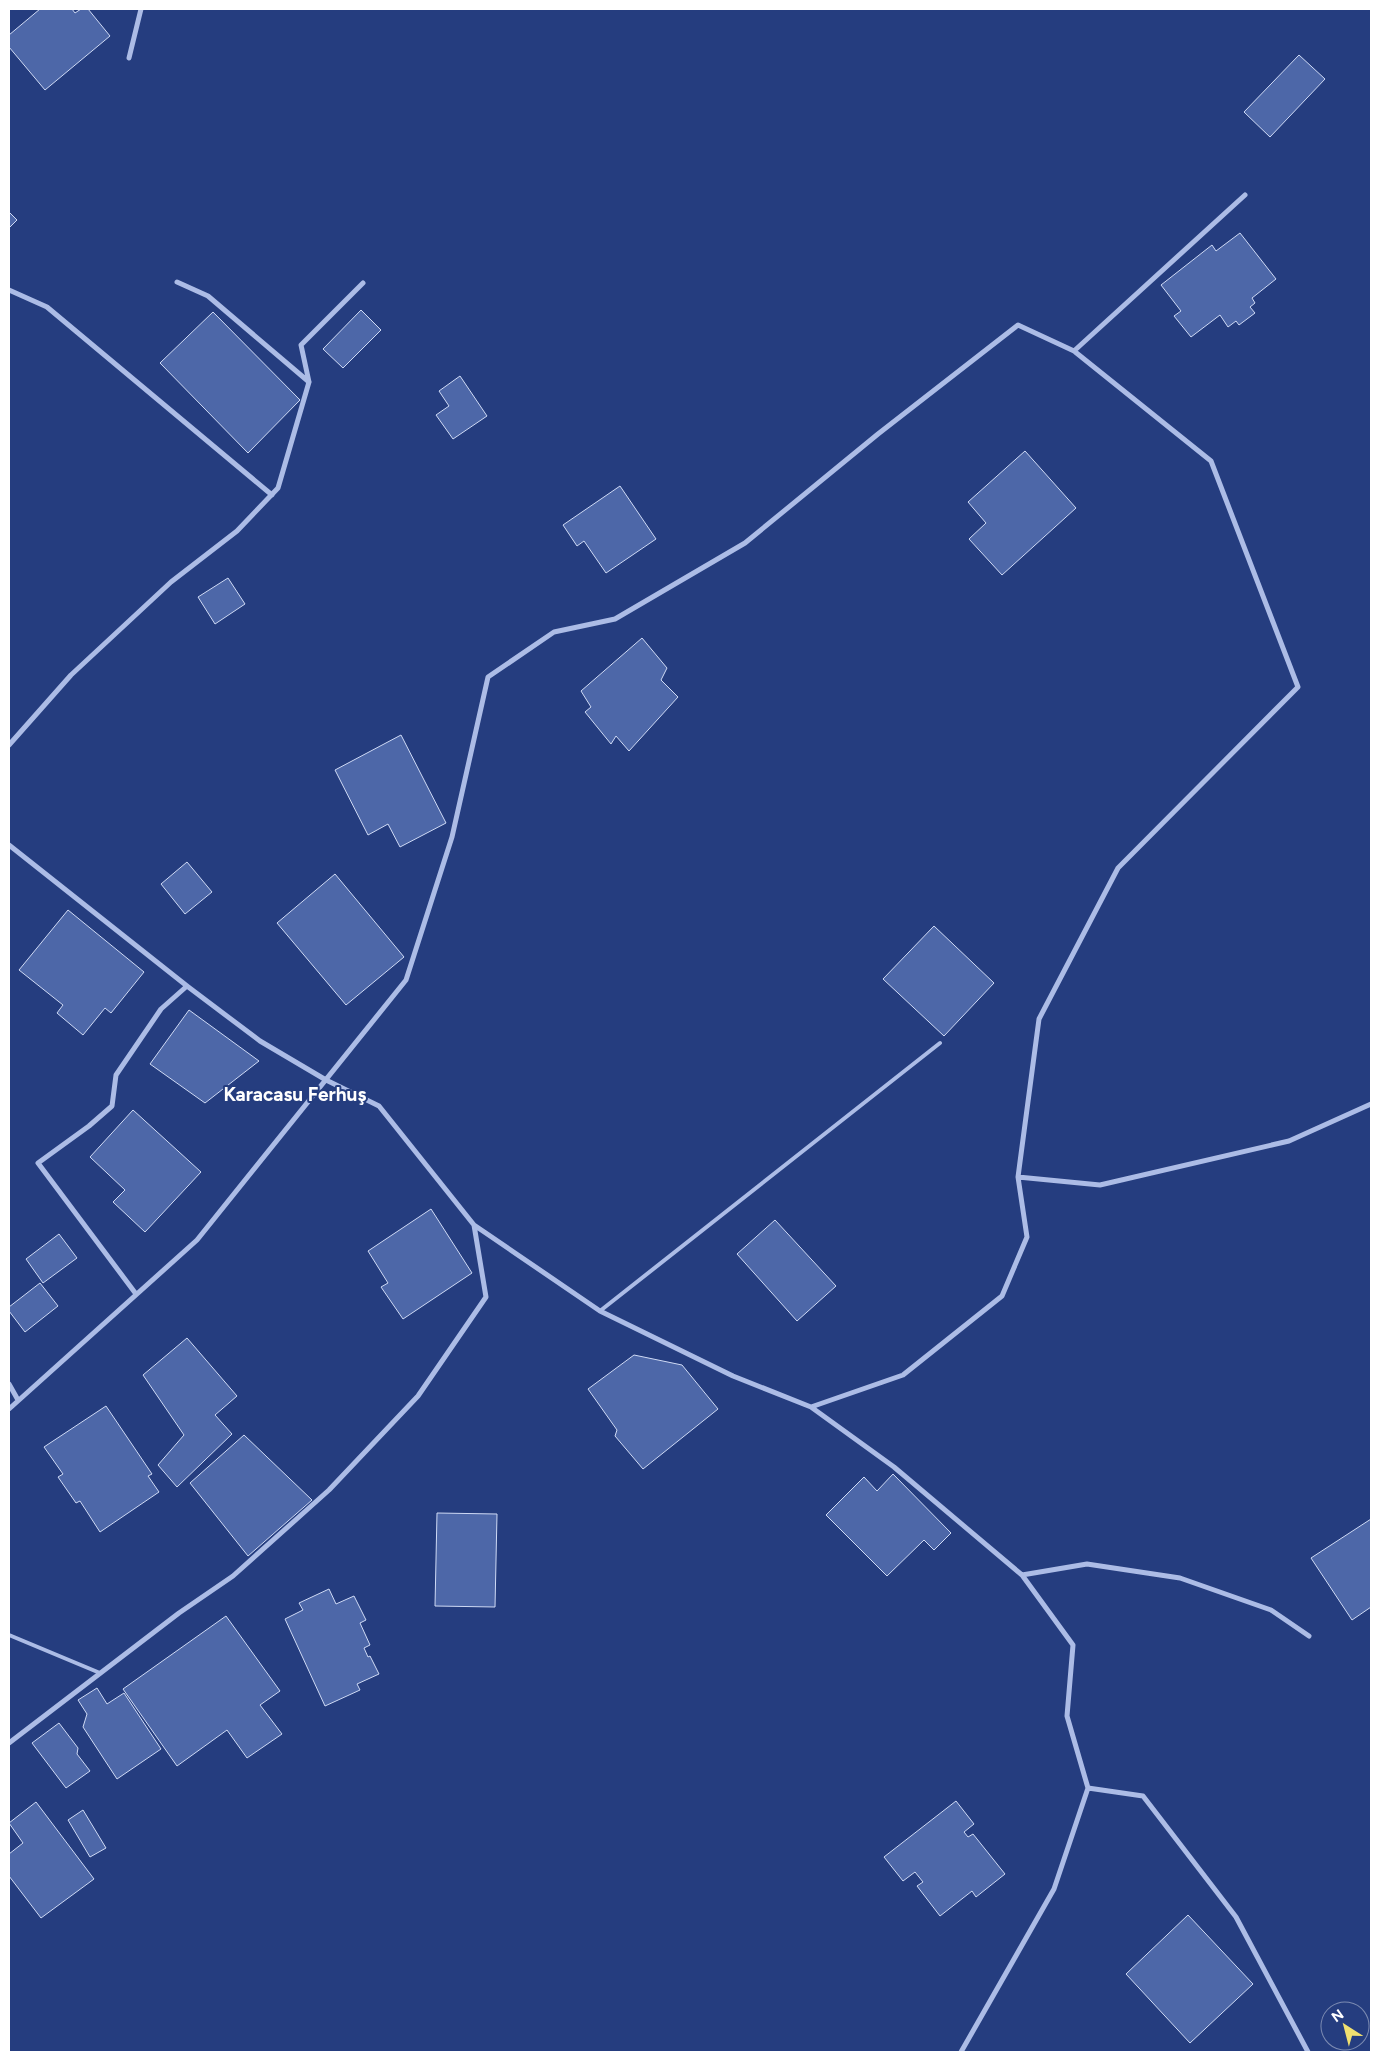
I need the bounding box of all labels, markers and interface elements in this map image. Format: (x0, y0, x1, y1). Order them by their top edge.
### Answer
district label: Karacasu Ferhuş (223, 1083, 367, 1106)
north arrow (1320, 2001, 1370, 2051)
text: N (1328, 2006, 1347, 2026)

